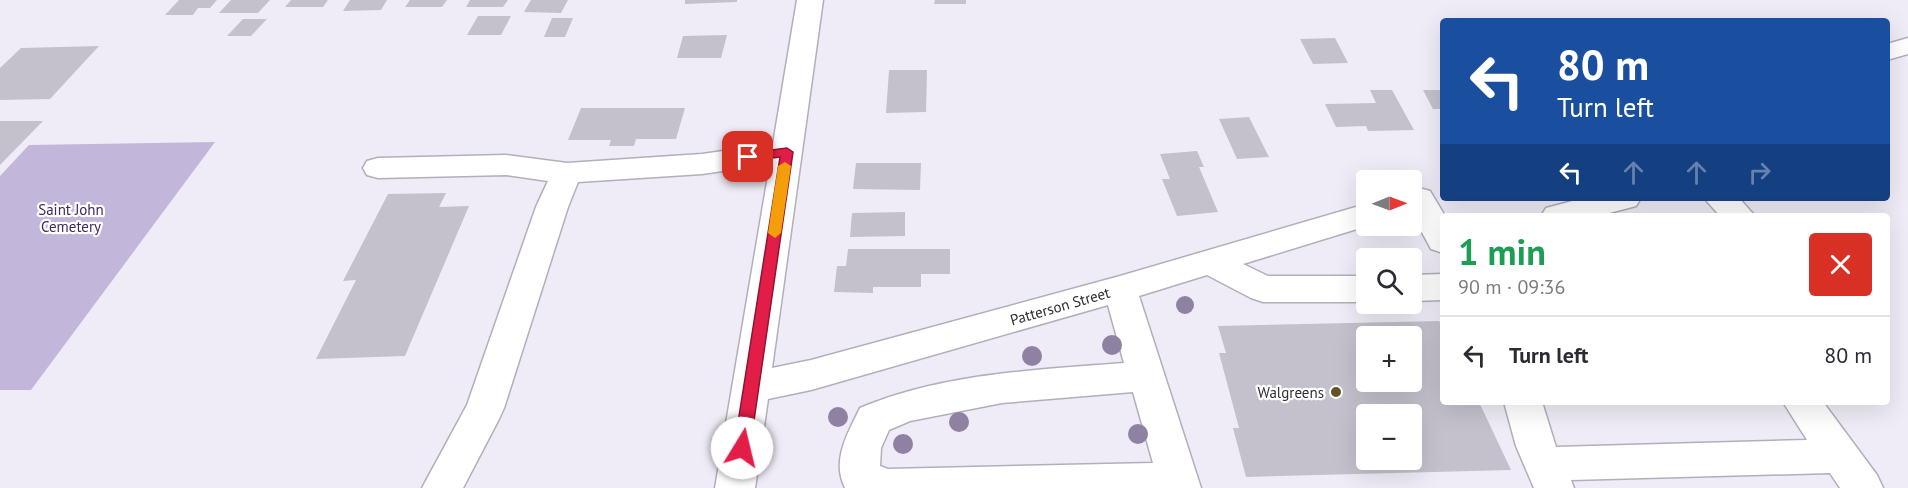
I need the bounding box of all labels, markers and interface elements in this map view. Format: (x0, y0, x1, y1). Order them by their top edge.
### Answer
text: 80 m (1557, 37, 1649, 92)
icon: left (1458, 42, 1536, 120)
text: Turn left (1557, 90, 1654, 124)
pin (722, 131, 773, 182)
icon: arrive (731, 140, 764, 173)
icon: left (1554, 156, 1587, 189)
icon: ahead (1617, 156, 1650, 189)
icon: ahead (1680, 156, 1713, 189)
icon: right (1743, 156, 1776, 189)
north arrow (1356, 170, 1422, 236)
map controls (1356, 170, 1422, 470)
park label: Saint John Cemetery (38, 200, 104, 236)
text: 1 min (1458, 228, 1546, 275)
button: close (1809, 233, 1872, 296)
button: search (1356, 248, 1422, 314)
text: 90 m · 09:36 (1458, 274, 1565, 300)
street label: Patterson Street (1008, 283, 1112, 329)
button: + (1356, 326, 1422, 392)
icon: left (1458, 339, 1491, 372)
text: Turn left (1509, 341, 1589, 369)
text: 80 m (1824, 341, 1872, 369)
place label: Walgreens (1258, 383, 1324, 402)
marker: Walgreens (1329, 385, 1343, 399)
button: − (1356, 404, 1422, 470)
position arrow (710, 416, 774, 480)

